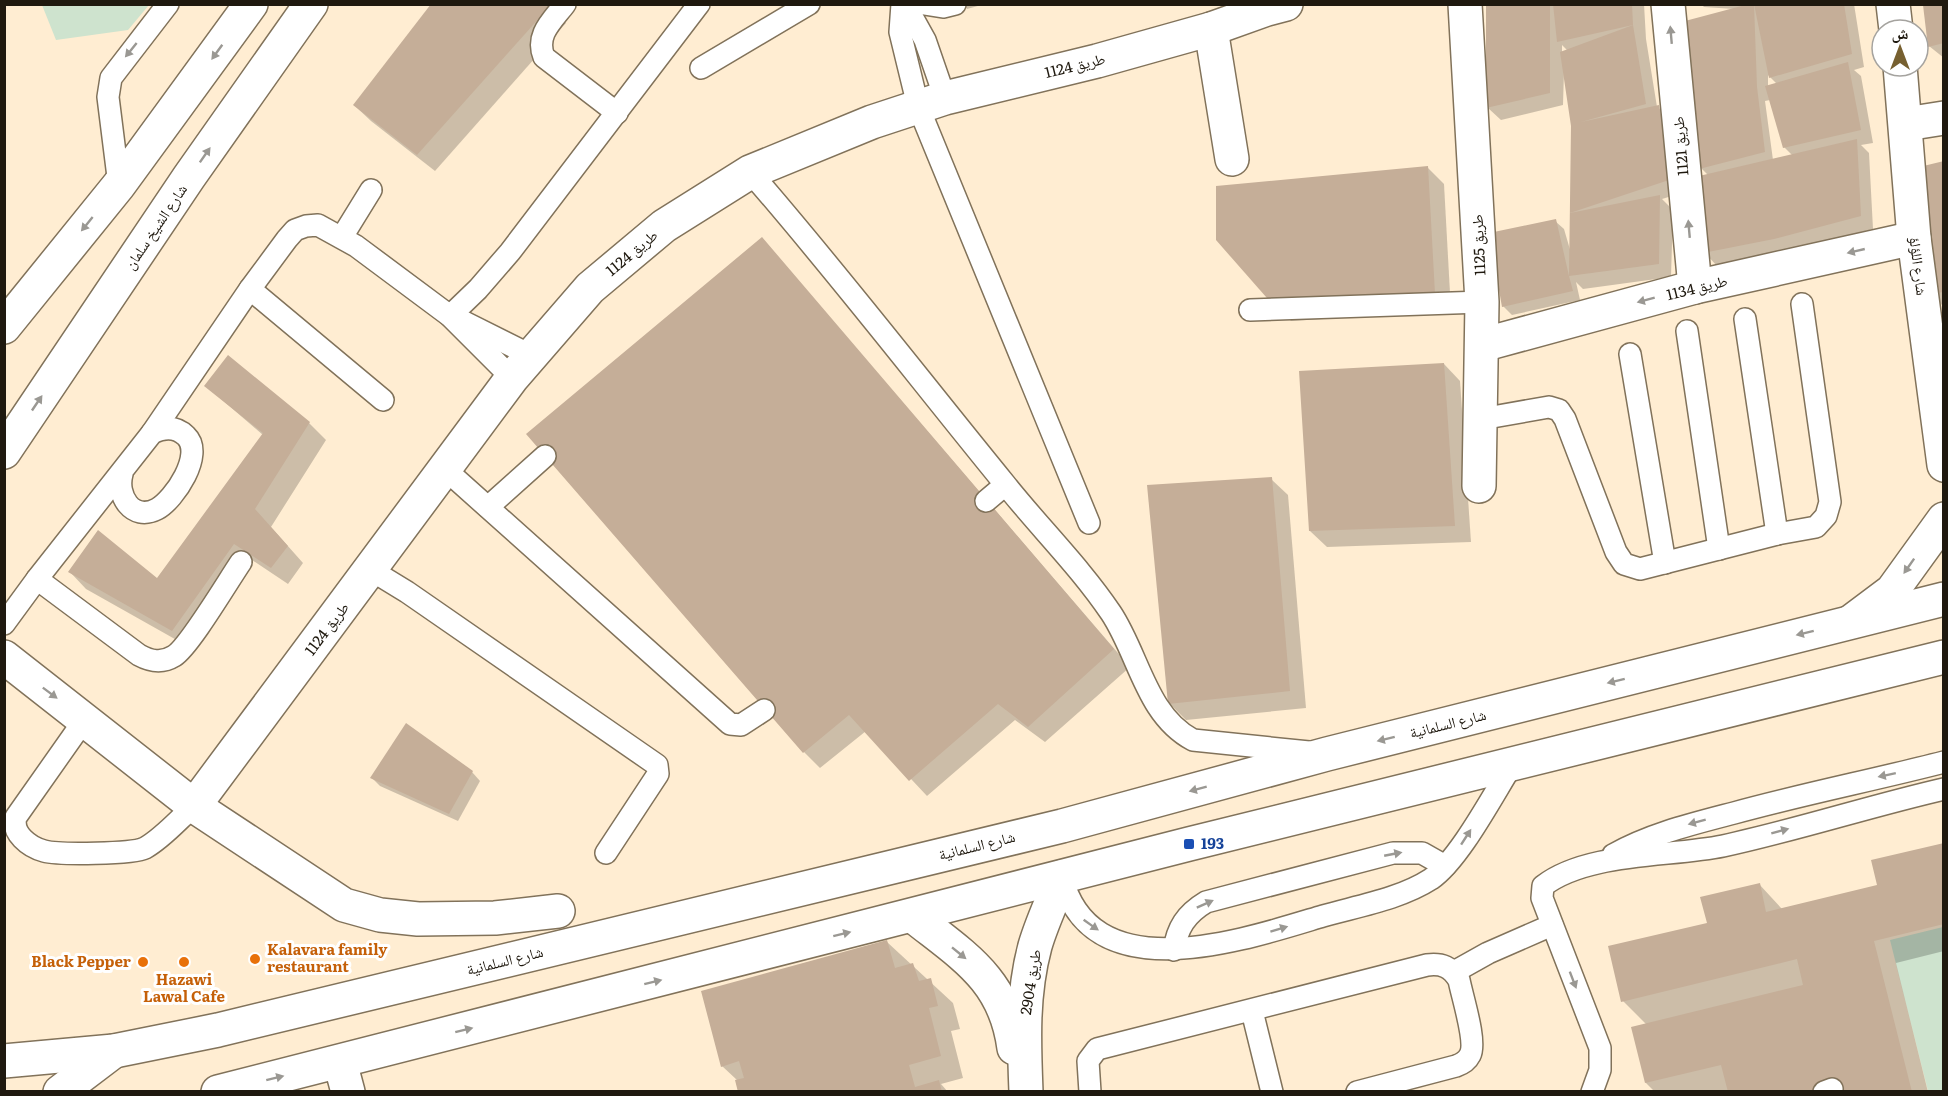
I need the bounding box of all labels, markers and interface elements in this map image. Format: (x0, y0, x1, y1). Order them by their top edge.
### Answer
north arrow (1870, 18, 1930, 78)
text: ش (1892, 20, 1909, 44)
one-way arrow (1666, 26, 1676, 45)
one-way arrow (125, 42, 138, 58)
one-way arrow (211, 44, 223, 59)
street label: طريق 1124 (1042, 46, 1108, 83)
street label: طريق 1121 (1665, 115, 1694, 177)
one-way arrow (199, 147, 211, 163)
street label: شارع الشيخ سلمان (118, 179, 192, 274)
street label: طريق 1125 (1464, 214, 1491, 276)
one-way arrow (80, 216, 93, 232)
one-way arrow (1684, 220, 1694, 239)
street label: طريق 1124 (600, 223, 662, 281)
street label: شارع اللؤلؤ (1904, 235, 1935, 297)
one-way arrow (1847, 247, 1866, 257)
street label: طريق 1134 (1664, 268, 1730, 305)
one-way arrow (1637, 296, 1655, 306)
one-way arrow (31, 396, 43, 412)
one-way arrow (1903, 558, 1915, 574)
street label: طريق 1124 (298, 596, 354, 660)
one-way arrow (1796, 629, 1814, 639)
one-way arrow (1607, 677, 1625, 686)
one-way arrow (42, 687, 58, 699)
street label: شارع السلمانية (1407, 702, 1488, 743)
one-way arrow (1377, 735, 1396, 745)
one-way arrow (1877, 771, 1896, 781)
one-way arrow (1189, 785, 1207, 794)
one-way arrow (1688, 818, 1706, 828)
street label: شارع السلمانية (936, 824, 1017, 865)
one-way arrow (1772, 826, 1790, 835)
one-way arrow (1460, 829, 1472, 845)
place label: 193 (1201, 831, 1224, 854)
marker: 193 (1182, 837, 1196, 851)
one-way arrow (1384, 849, 1403, 858)
one-way arrow (1196, 899, 1214, 908)
one-way arrow (1083, 919, 1099, 931)
one-way arrow (1270, 924, 1288, 933)
one-way arrow (833, 929, 851, 938)
place label: Kalavara family restaurant (267, 937, 388, 977)
street label: شارع السلمانية (464, 939, 545, 980)
one-way arrow (951, 946, 967, 959)
street label: طريق 2904 (1013, 947, 1046, 1016)
place label: Black Pepper (31, 949, 131, 972)
marker: Kalavara family restaurant (248, 952, 262, 966)
marker: Black Pepper (136, 955, 150, 969)
marker: Hazawi Lawal Cafe (177, 955, 191, 969)
place label: Hazawi Lawal Cafe (143, 967, 226, 1007)
one-way arrow (1569, 971, 1579, 989)
one-way arrow (644, 977, 662, 987)
one-way arrow (455, 1025, 473, 1035)
one-way arrow (266, 1072, 284, 1082)

